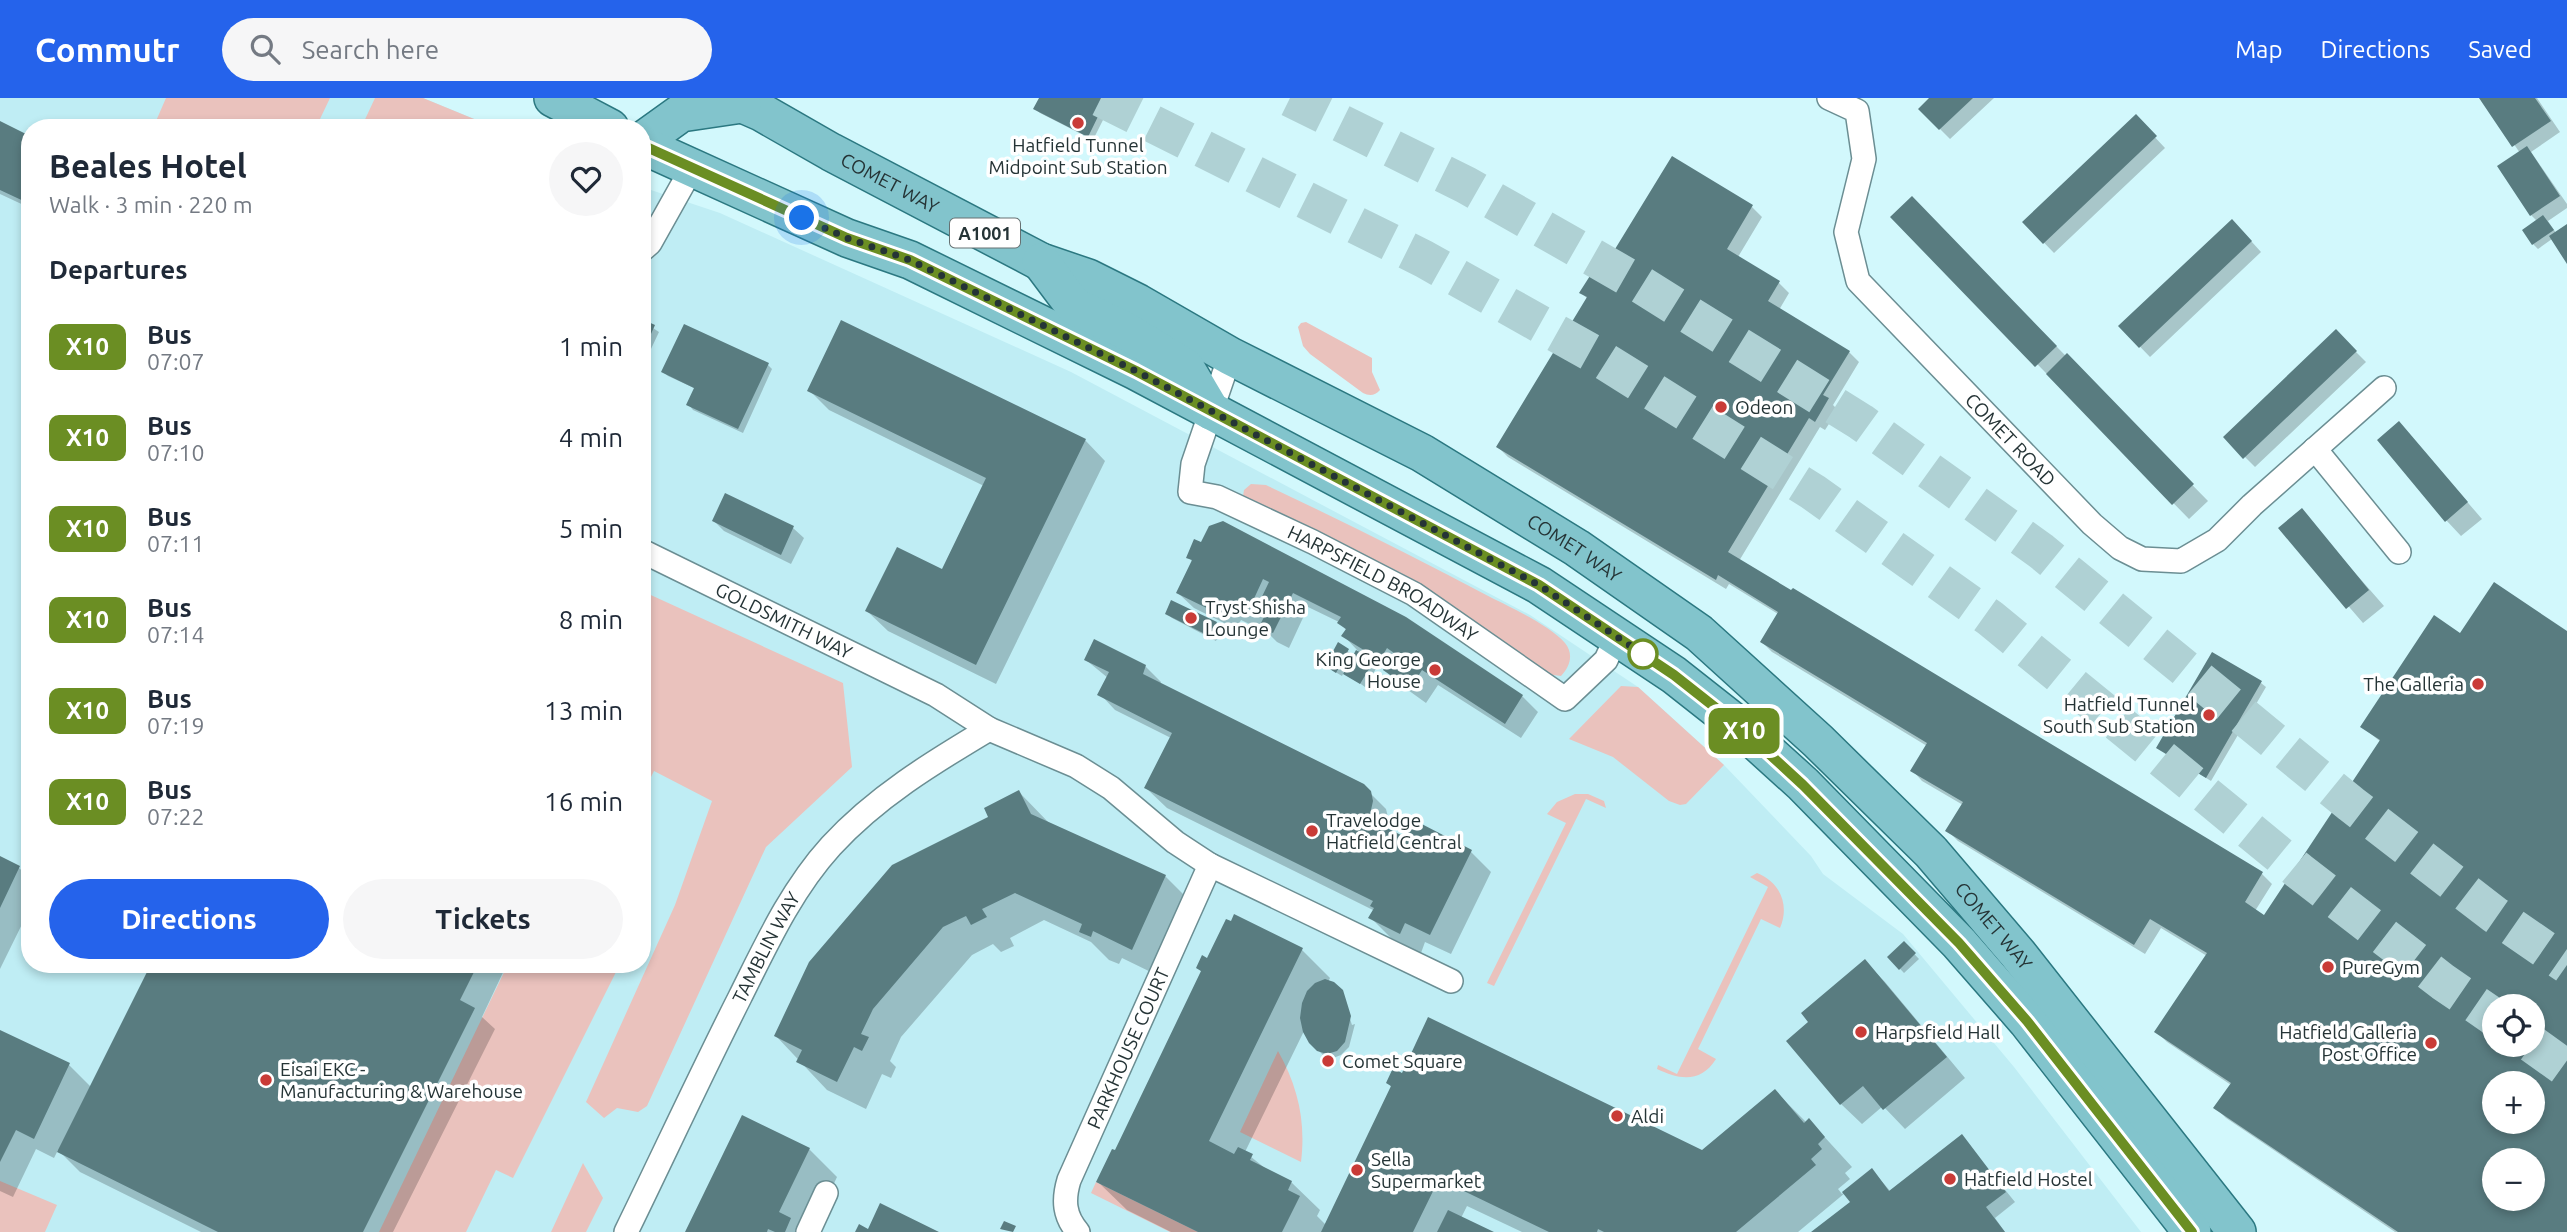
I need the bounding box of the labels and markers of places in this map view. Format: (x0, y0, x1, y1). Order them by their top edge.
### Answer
marker: Hatfield Tunnel Midpoint Sub Station (1070, 115, 1086, 131)
place label: Hatfield Tunnel Midpoint Sub Station (988, 134, 1168, 178)
place label: Odeon (1735, 396, 1793, 418)
marker: Odeon (1713, 399, 1729, 415)
place label: Tryst Shisha Lounge (1205, 596, 1306, 640)
marker: Tryst Shisha Lounge (1183, 610, 1199, 626)
unlabelled marker (1628, 639, 1658, 669)
place label: King George House (1316, 648, 1421, 692)
marker: King George House (1427, 662, 1443, 678)
place label: The Galleria (2363, 673, 2464, 695)
marker: The Galleria (2470, 676, 2486, 692)
place label: Hatfield Tunnel South Sub Station (2043, 693, 2195, 737)
marker: Hatfield Tunnel South Sub Station (2201, 707, 2217, 723)
place label: Travelodge Hatfield Central (1326, 809, 1462, 853)
marker: Travelodge Hatfield Central (1304, 823, 1320, 839)
place label: PureGym (2342, 956, 2420, 978)
marker: PureGym (2320, 959, 2336, 975)
place label: Harpsfield Hall (1875, 1021, 2000, 1043)
place label: Hatfield Galleria Post Office (2279, 1021, 2417, 1065)
marker: Harpsfield Hall (1853, 1024, 1869, 1040)
marker: Hatfield Galleria Post Office (2423, 1035, 2439, 1051)
place label: Comet Square (1342, 1050, 1463, 1072)
marker: Comet Square (1320, 1053, 1336, 1069)
place label: Eisai EKC - Manufacturing & Warehouse (280, 1058, 523, 1102)
marker: Eisai EKC - Manufacturing & Warehouse (258, 1072, 274, 1088)
place label: Aldi (1631, 1105, 1664, 1127)
marker: Aldi (1609, 1108, 1625, 1124)
place label: Sella Supermarket (1371, 1148, 1482, 1192)
marker: Sella Supermarket (1349, 1162, 1365, 1178)
place label: Hatfield Hostel (1964, 1168, 2093, 1190)
marker: Hatfield Hostel (1942, 1171, 1958, 1187)

